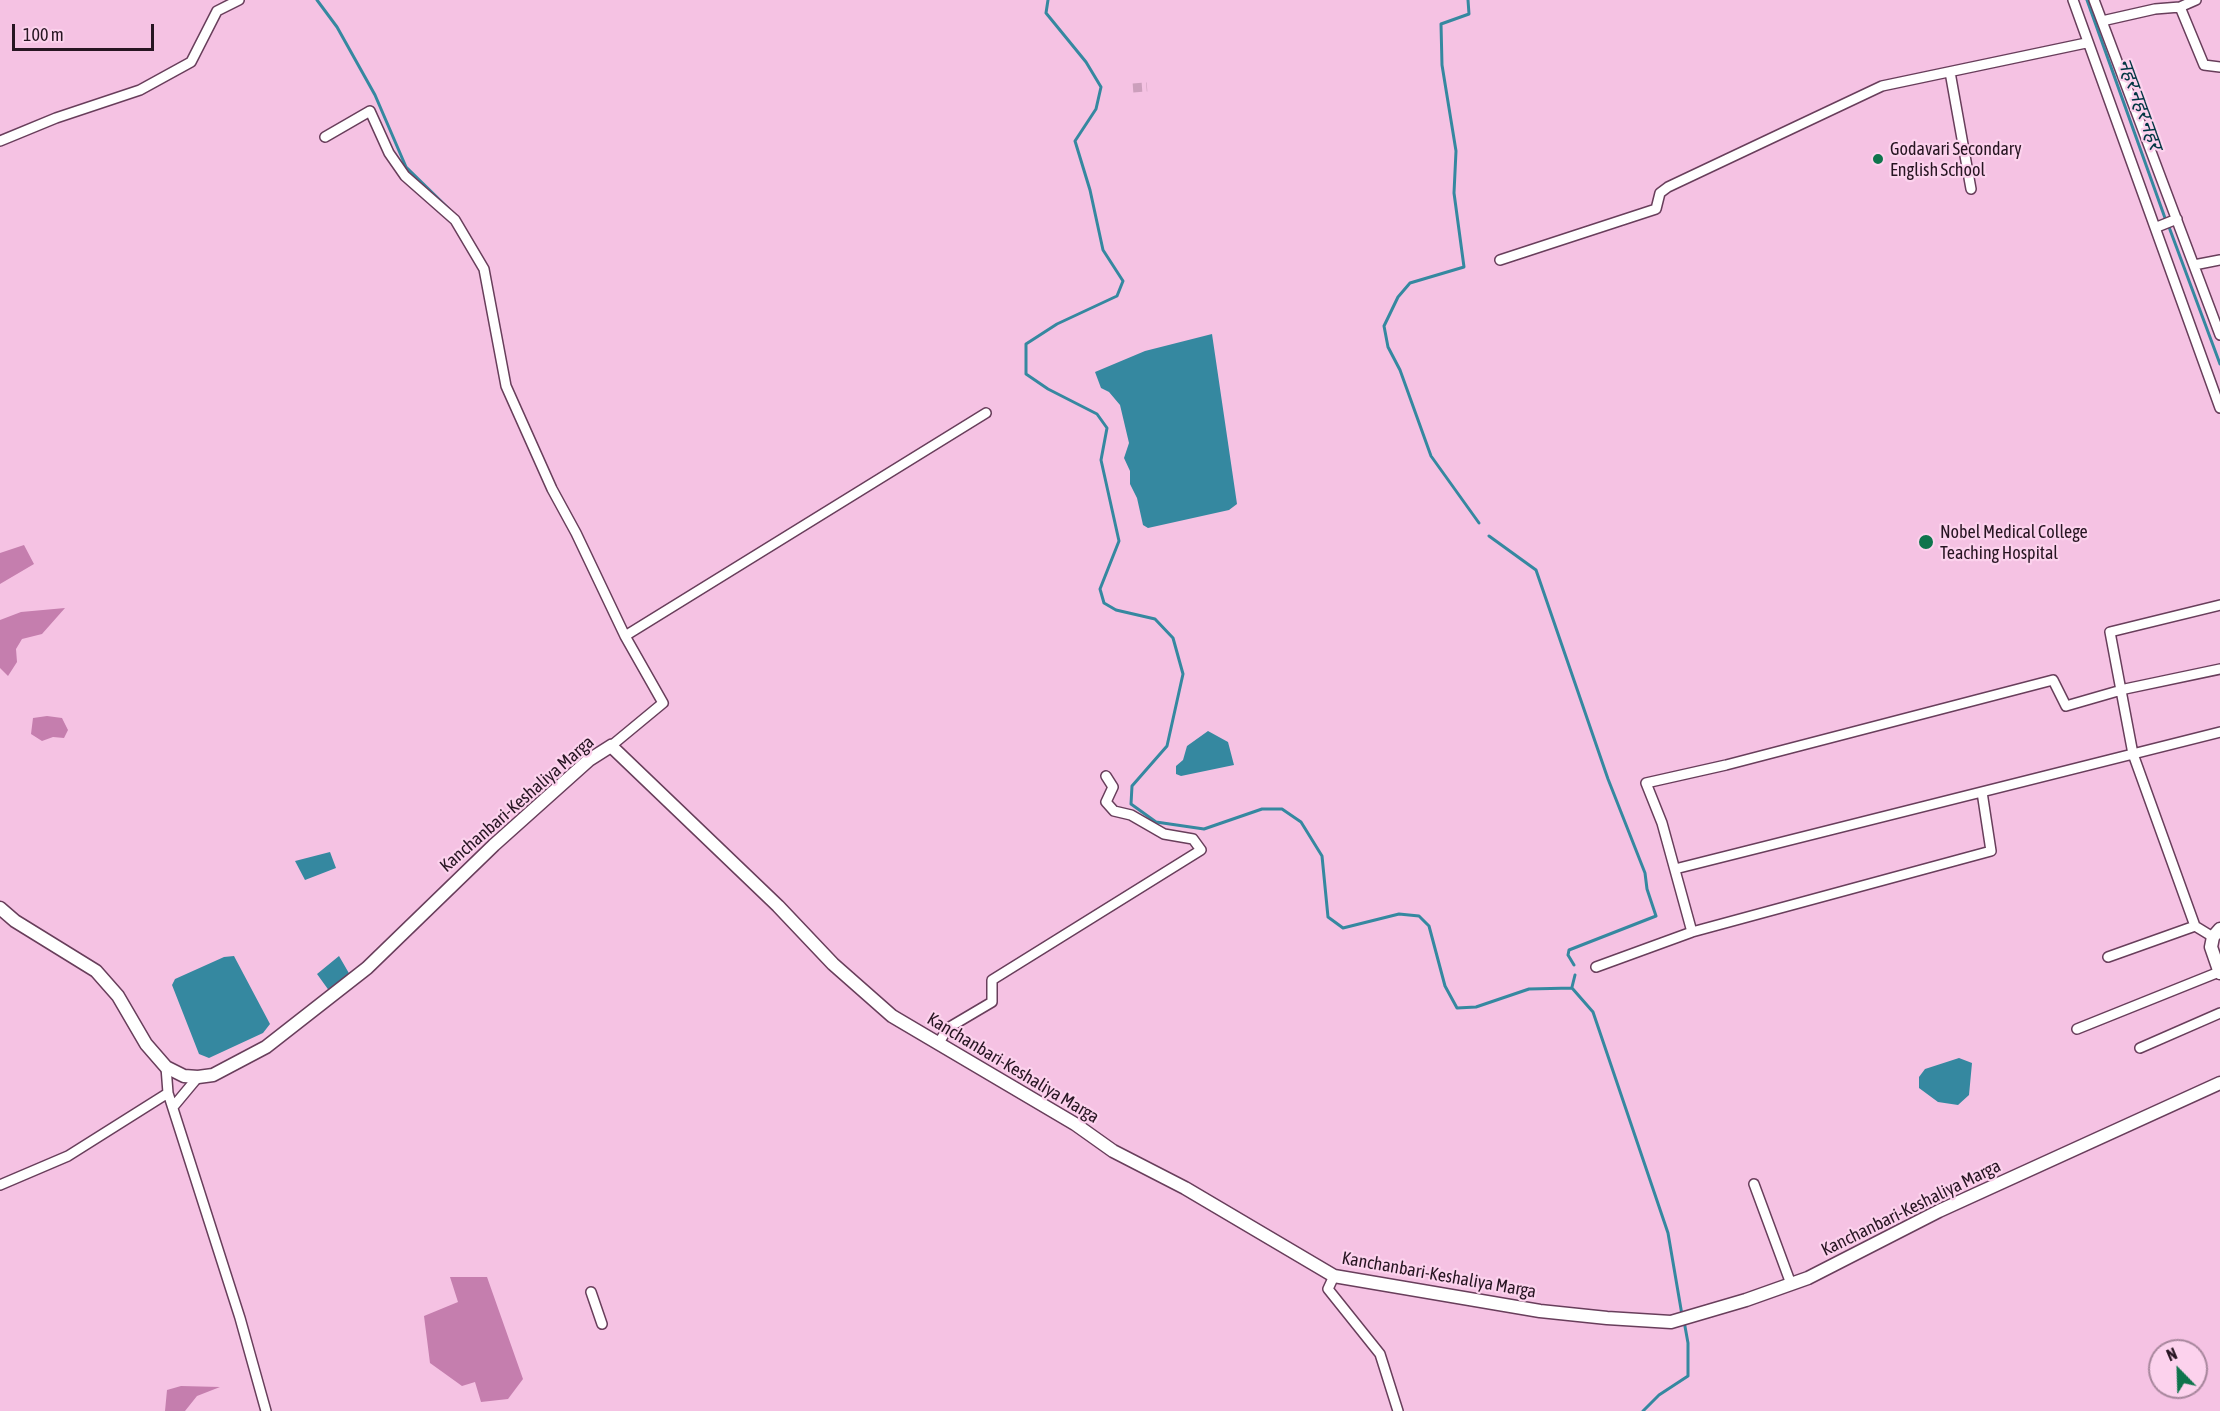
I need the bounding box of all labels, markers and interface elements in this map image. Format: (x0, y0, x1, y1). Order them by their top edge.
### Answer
scale bar (15, 12, 158, 50)
text: 100 m (23, 24, 64, 45)
water label: नहर नहर नहर (2112, 55, 2168, 153)
place label: Godavari Secondary English School (1890, 138, 2022, 180)
marker: Godavari Secondary English School (1871, 152, 1885, 166)
place label: Nobel Medical College Teaching Hospital (1940, 521, 2088, 564)
marker: Nobel Medical College Teaching Hospital (1917, 533, 1935, 551)
street label: Kanchanbari-Keshaliya Marga (436, 731, 598, 877)
street label: Kanchanbari-Keshaliya Marga (923, 1008, 1103, 1128)
street label: Kanchanbari-Keshaliya Marga (1818, 1155, 2004, 1261)
street label: Kanchanbari-Keshaliya Marga (1340, 1247, 1538, 1303)
north arrow (2148, 1339, 2208, 1399)
text: N (2164, 1344, 2180, 1364)

